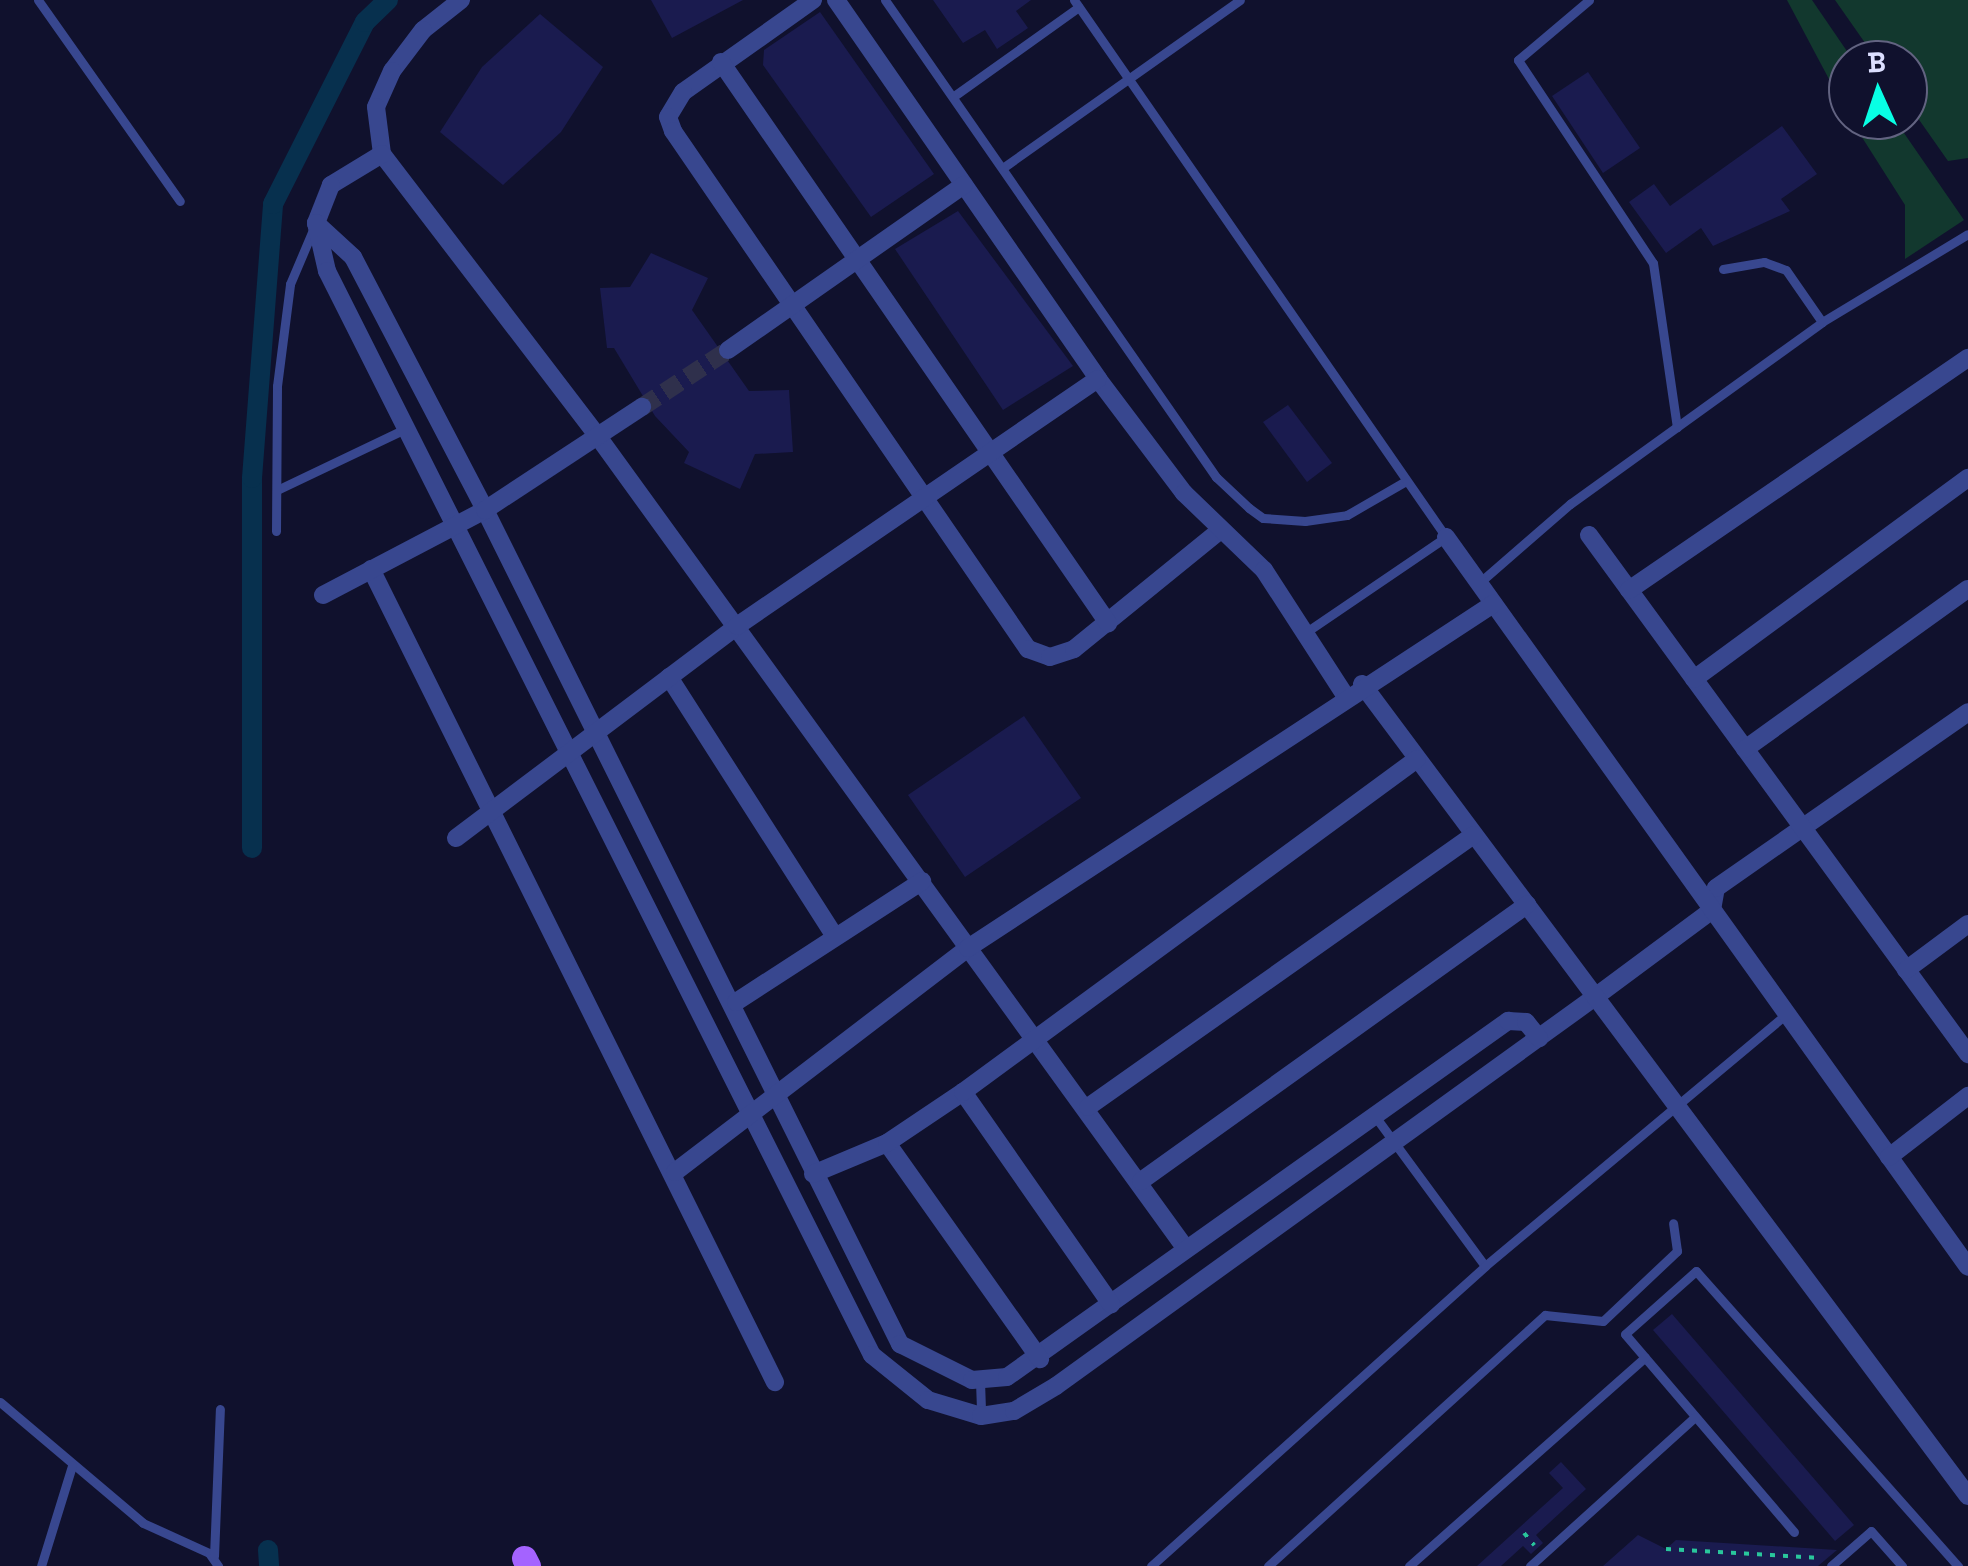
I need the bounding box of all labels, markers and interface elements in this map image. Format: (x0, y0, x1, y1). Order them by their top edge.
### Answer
north arrow (1828, 40, 1928, 140)
text: B (1866, 44, 1887, 81)

